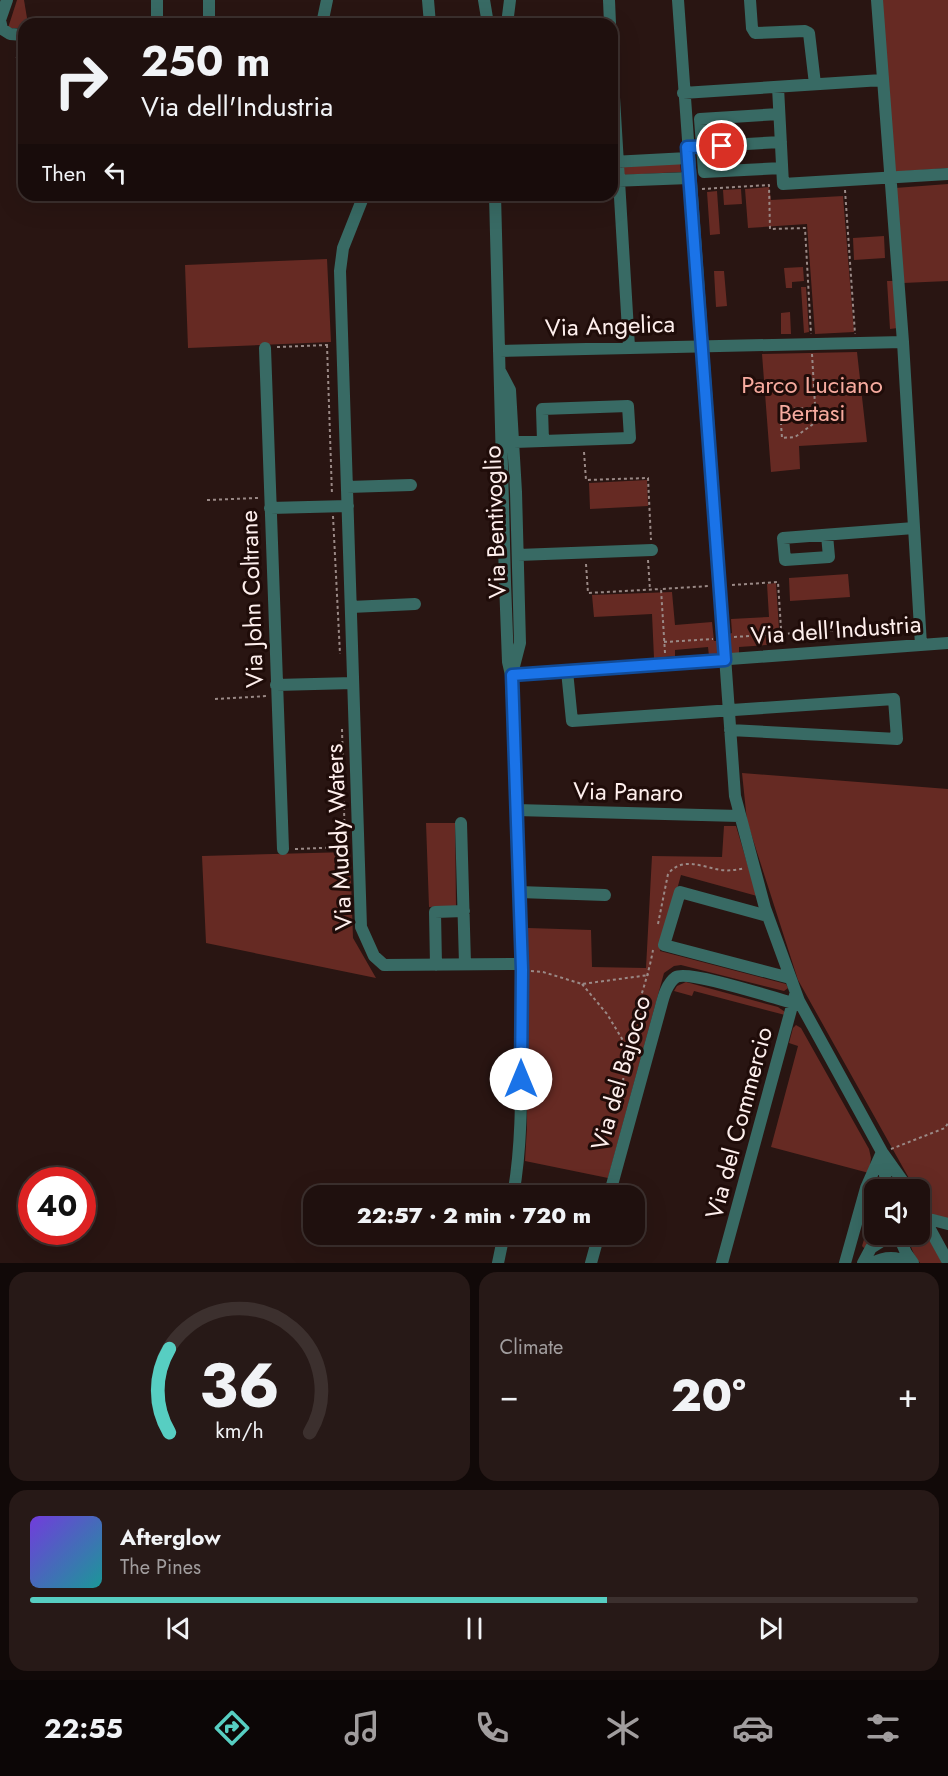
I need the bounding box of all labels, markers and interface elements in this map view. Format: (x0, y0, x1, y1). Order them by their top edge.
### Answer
text: 250 m (141, 31, 271, 92)
icon: right (42, 42, 120, 120)
text: Via dell'Industria (141, 87, 333, 126)
pin (696, 120, 747, 171)
icon: arrive (705, 129, 738, 162)
icon: left (99, 156, 132, 189)
text: Then (42, 157, 87, 189)
street label: Via Angelica (544, 306, 676, 345)
park label: Parco Luciano Bertasi (741, 367, 883, 430)
street label: Via Bentivoglio (474, 445, 515, 599)
street label: Via John Coltrane (231, 510, 272, 688)
street label: Via dell'Industria (749, 606, 922, 653)
street label: Via Muddy Waters (316, 743, 361, 931)
street label: Via Panaro (573, 773, 683, 810)
street label: Via del Bajocco (582, 991, 659, 1154)
street label: Via del Commercio (696, 1023, 781, 1223)
position arrow (489, 1047, 553, 1111)
speed limit sign: 40 (18, 1167, 96, 1245)
map controls (864, 1179, 930, 1245)
button: sound (864, 1179, 930, 1245)
text: 22:57 · 2 min · 720 m (357, 1199, 591, 1231)
text: Climate (500, 1333, 563, 1362)
text: 36 (199, 1340, 279, 1430)
text: 20° (671, 1363, 746, 1428)
text: − (500, 1372, 519, 1419)
text: + (898, 1372, 918, 1419)
text: km/h (215, 1416, 263, 1447)
text: Afterglow (120, 1521, 221, 1553)
text: The Pines (120, 1553, 201, 1582)
icon: previous (162, 1612, 195, 1645)
icon: pause (458, 1612, 491, 1645)
icon: next (754, 1612, 787, 1645)
icon: directions (211, 1707, 253, 1749)
icon: music (341, 1707, 383, 1749)
icon: phone (471, 1707, 513, 1749)
icon: climate (602, 1707, 644, 1749)
icon: car (732, 1707, 774, 1749)
icon: filters (862, 1707, 904, 1749)
text: 22:55 (44, 1709, 123, 1748)

